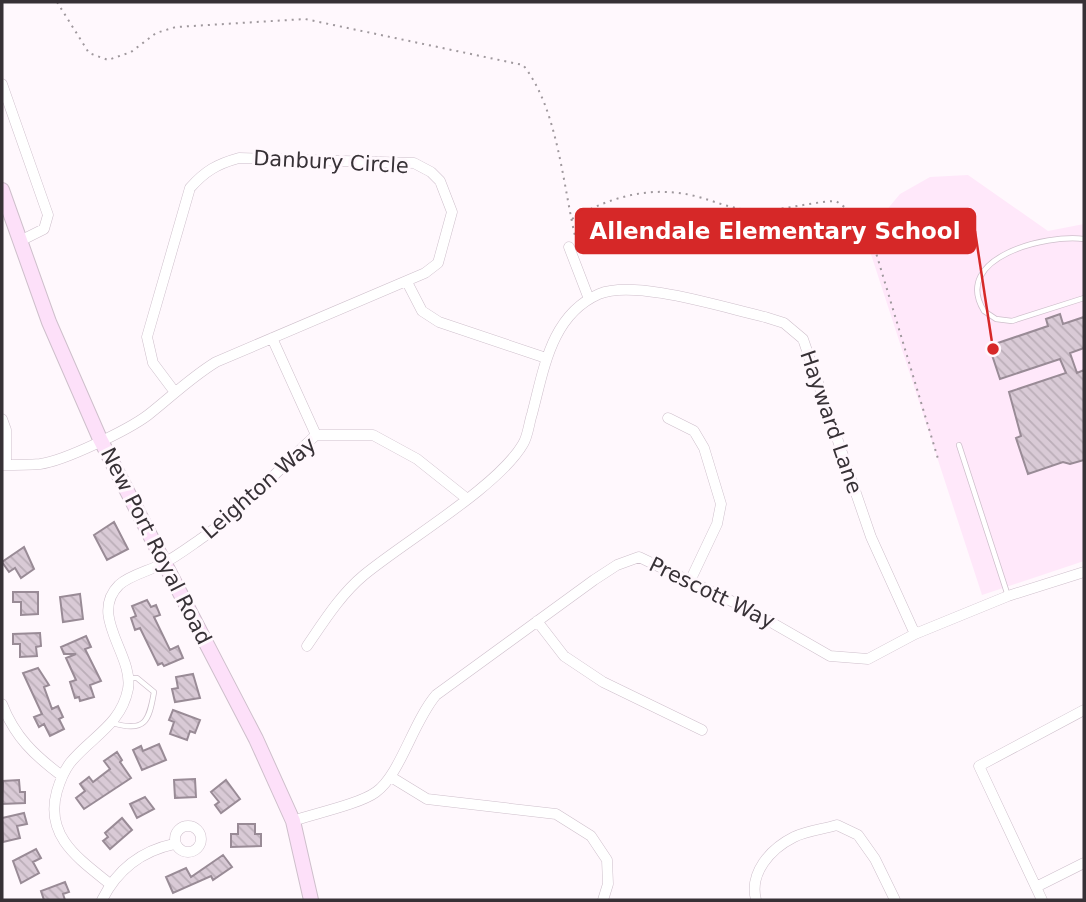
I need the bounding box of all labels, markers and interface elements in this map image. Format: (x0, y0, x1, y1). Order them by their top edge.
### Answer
street label: Danbury Circle (253, 146, 409, 178)
callout: Allendale Elementary School (576, 209, 975, 253)
text: Allendale Elementary School (589, 218, 961, 244)
street label: Hayward Lane (795, 347, 867, 497)
street label: Leighton Way (197, 432, 321, 544)
street label: New Port Royal Road (96, 444, 216, 648)
street label: Prescott Way (645, 552, 779, 634)

